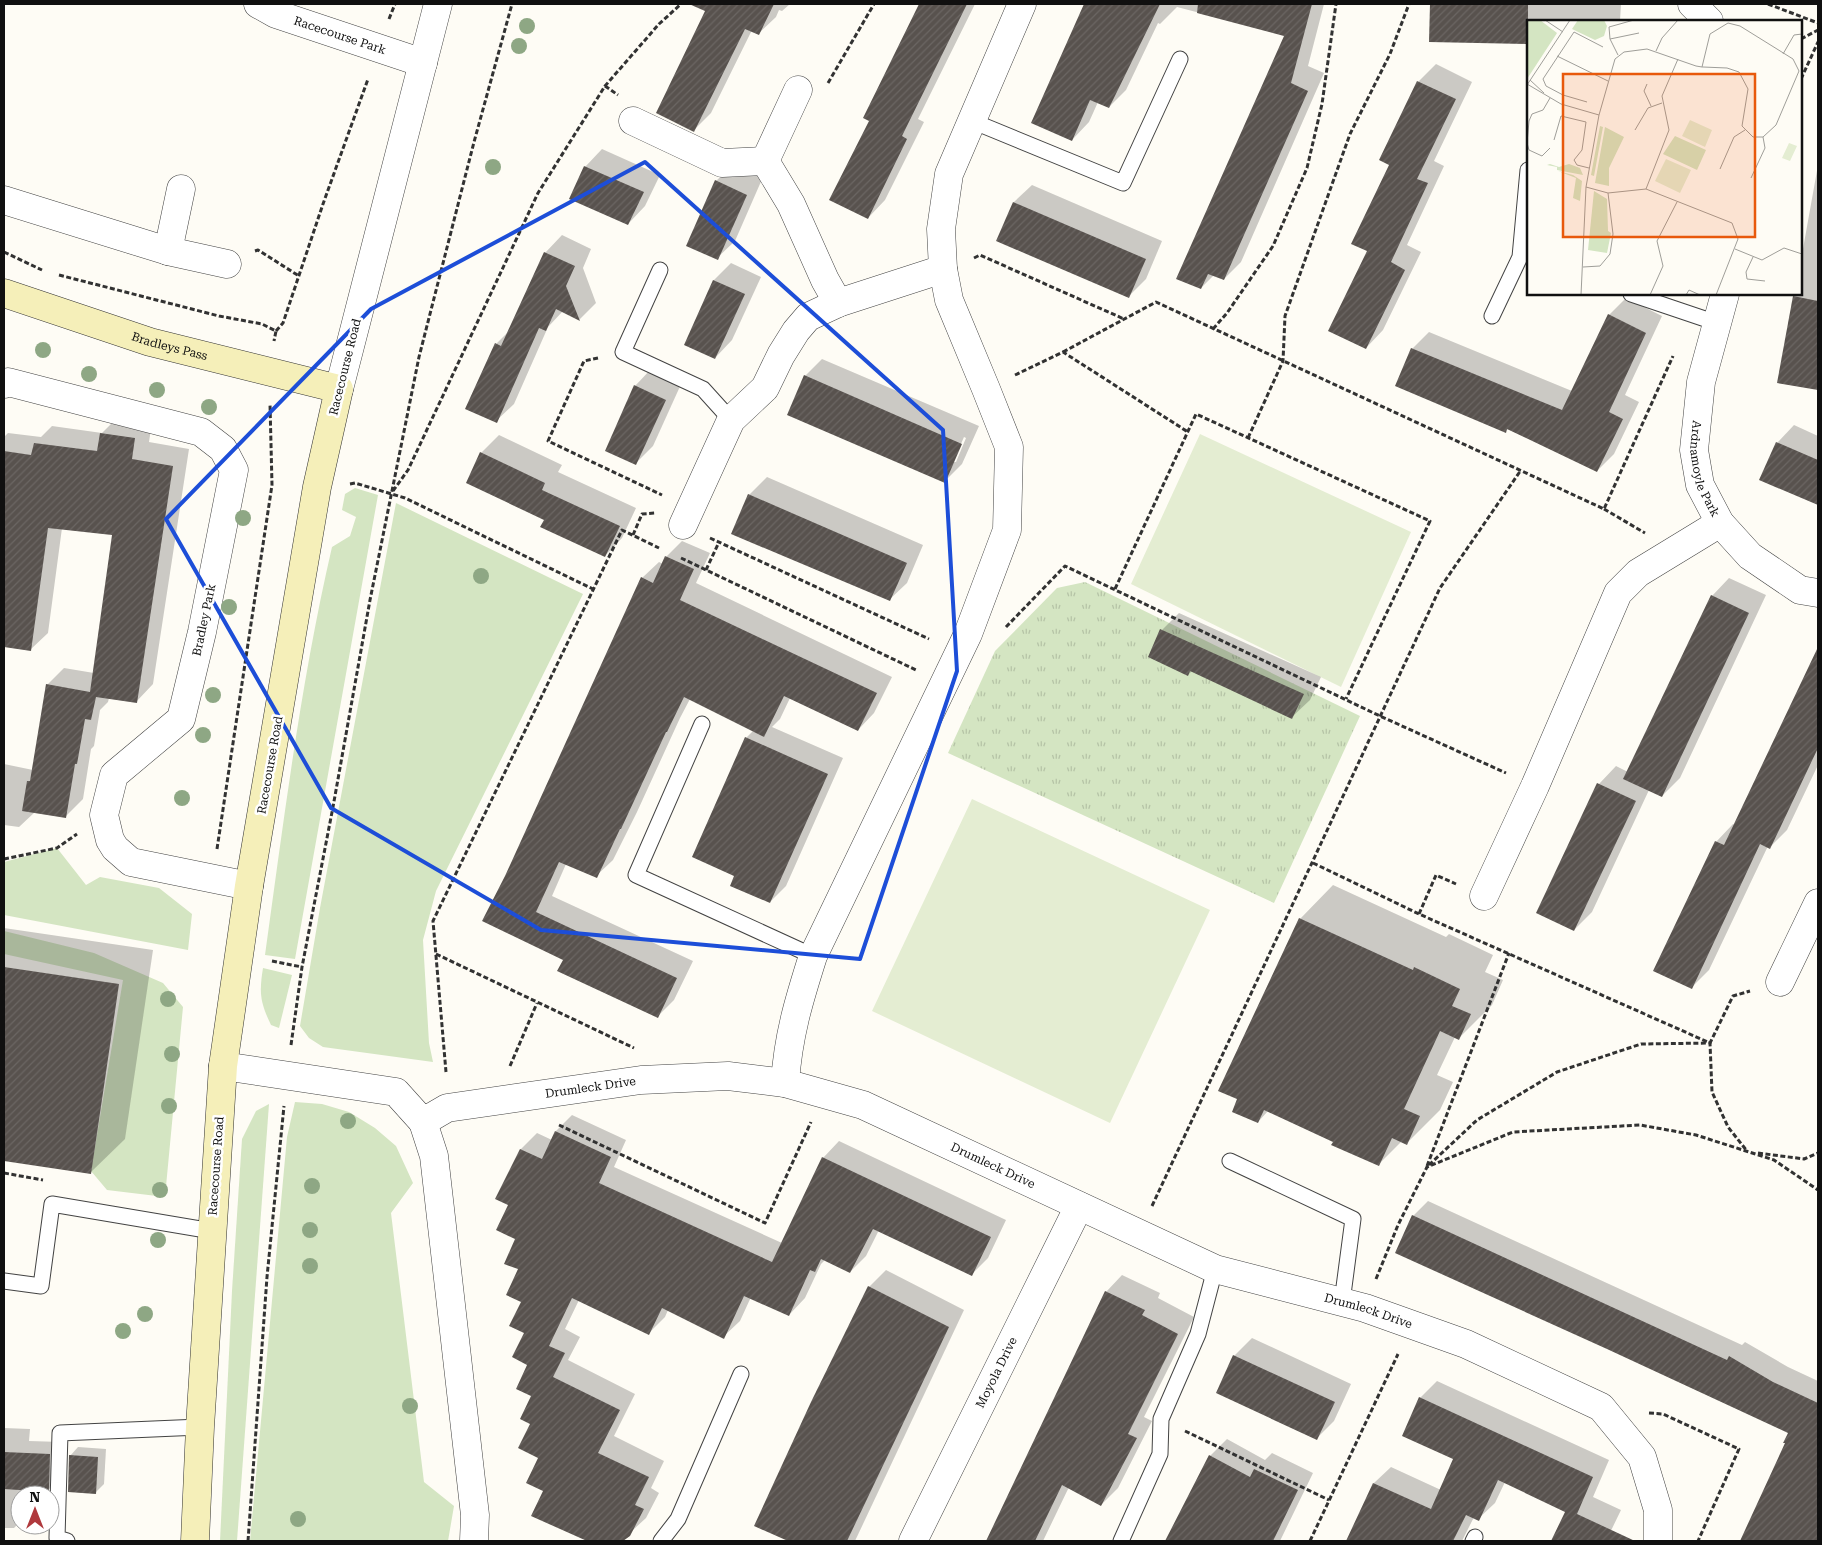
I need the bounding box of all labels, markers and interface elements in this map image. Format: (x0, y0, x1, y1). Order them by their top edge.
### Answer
street label: Racecourse Park (292, 13, 388, 57)
inset map (1527, 20, 1802, 295)
street label: Racecourse Road (326, 317, 364, 417)
street label: Bradleys Pass (130, 329, 209, 363)
street label: Ardnamoyle Park (1687, 420, 1723, 520)
street label: Bradley Park (189, 582, 219, 657)
street label: Racecourse Road (254, 715, 286, 815)
street label: Drumleck Drive (544, 1074, 637, 1101)
street label: Racecourse Road (206, 1116, 226, 1216)
street label: Drumleck Drive (948, 1140, 1038, 1191)
street label: Drumleck Drive (1323, 1291, 1415, 1331)
street label: Moyola Drive (973, 1334, 1020, 1410)
north arrow (10, 1485, 60, 1535)
text: N (30, 1489, 41, 1505)

